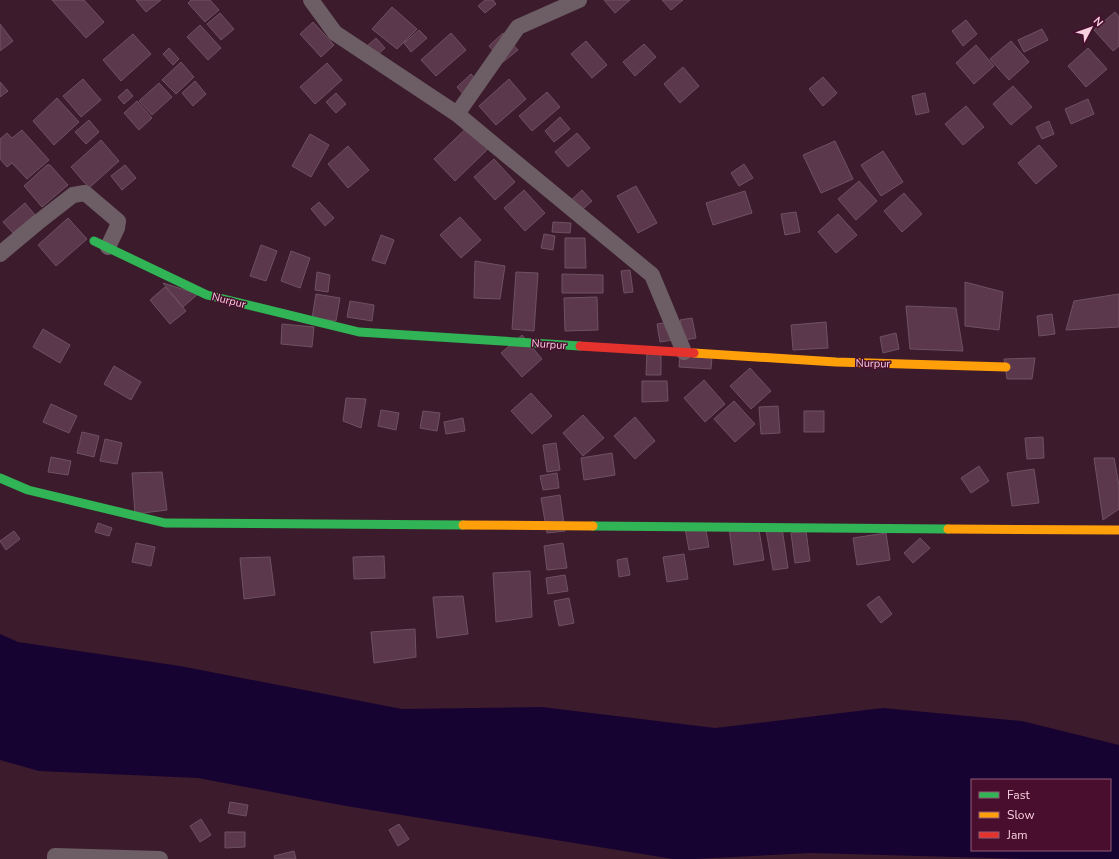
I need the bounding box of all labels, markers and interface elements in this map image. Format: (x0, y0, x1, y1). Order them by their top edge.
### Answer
north arrow (1071, 8, 1111, 48)
text: N (1090, 14, 1107, 30)
street label: Nurpur (210, 289, 248, 312)
street label: Nurpur (531, 336, 567, 353)
street label: Nurpur (855, 356, 891, 371)
legend (971, 779, 1111, 851)
text: Fast (1007, 787, 1030, 803)
text: Slow (1007, 807, 1035, 823)
text: Jam (1006, 827, 1028, 843)

